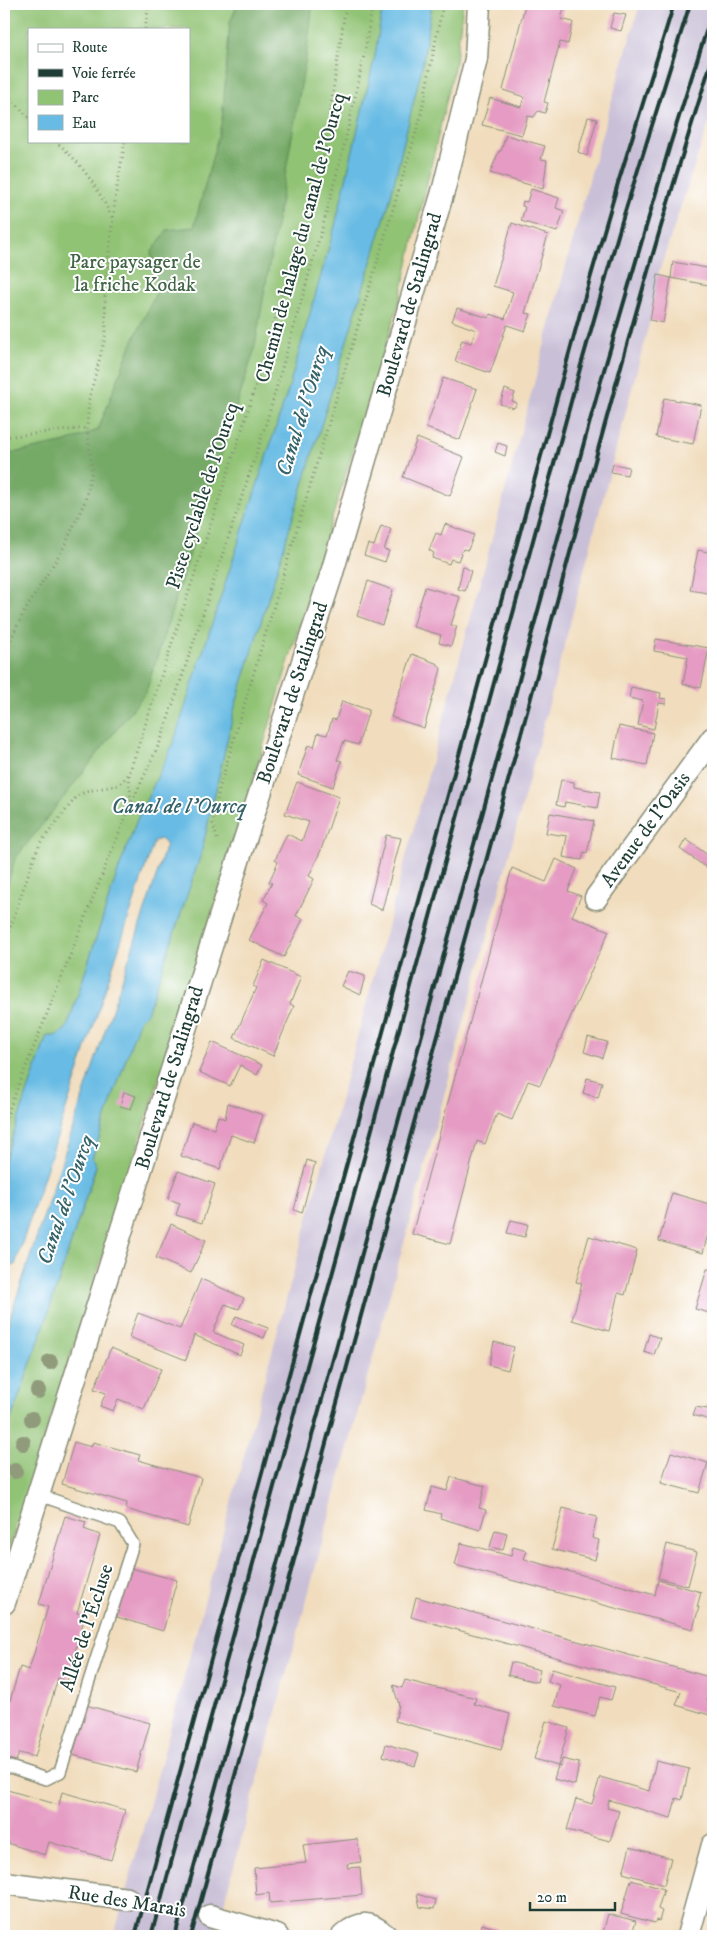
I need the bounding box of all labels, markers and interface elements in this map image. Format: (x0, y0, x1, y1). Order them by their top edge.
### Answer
legend (28, 28, 190, 142)
text: Route (72, 38, 107, 57)
text: Voie ferrée (71, 64, 136, 83)
text: Parc (72, 88, 100, 107)
street label: Chemin de halage du canal de l'Ourcq (250, 89, 352, 386)
text: Eau (72, 114, 96, 133)
street label: Boulevard de Stalingrad (372, 210, 448, 400)
park label: Parc paysager de la friche Kodak (69, 250, 201, 298)
water label: Canal de l'Ourcq (271, 342, 336, 480)
street label: Piste cyclable de l'Ourcq (161, 399, 245, 592)
street label: Boulevard de Stalingrad (252, 599, 334, 787)
street label: Avenue de l'Oasis (596, 767, 697, 893)
water label: Canal de l'Ourcq (112, 794, 247, 821)
street label: Boulevard de Stalingrad (130, 983, 210, 1173)
water label: Canal de l'Ourcq (32, 1132, 101, 1268)
street label: Allée de l'Écluse (55, 1561, 119, 1695)
street label: Rue des Marais (66, 1880, 188, 1924)
scale bar (530, 1880, 614, 1912)
text: 20 m (537, 1888, 567, 1907)

